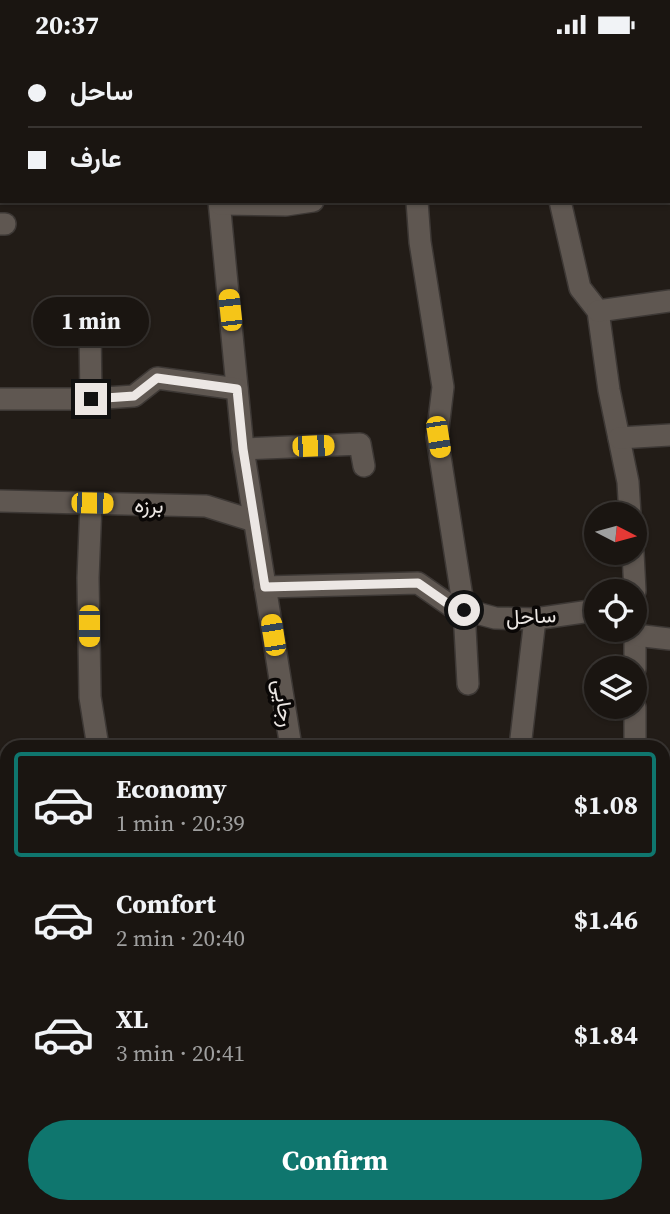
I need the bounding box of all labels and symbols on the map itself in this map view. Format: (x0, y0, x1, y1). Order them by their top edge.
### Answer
car (218, 288, 243, 332)
callout: 1 min (33, 297, 149, 347)
route end (75, 383, 107, 415)
car (425, 415, 452, 459)
car (292, 435, 335, 457)
street label: برزه (134, 490, 164, 520)
car (71, 492, 114, 514)
north arrow (584, 502, 648, 565)
route start (448, 594, 480, 626)
street label: ساحل (505, 600, 557, 632)
car (79, 605, 100, 647)
car (260, 613, 287, 657)
street label: رجایی (266, 677, 302, 729)

